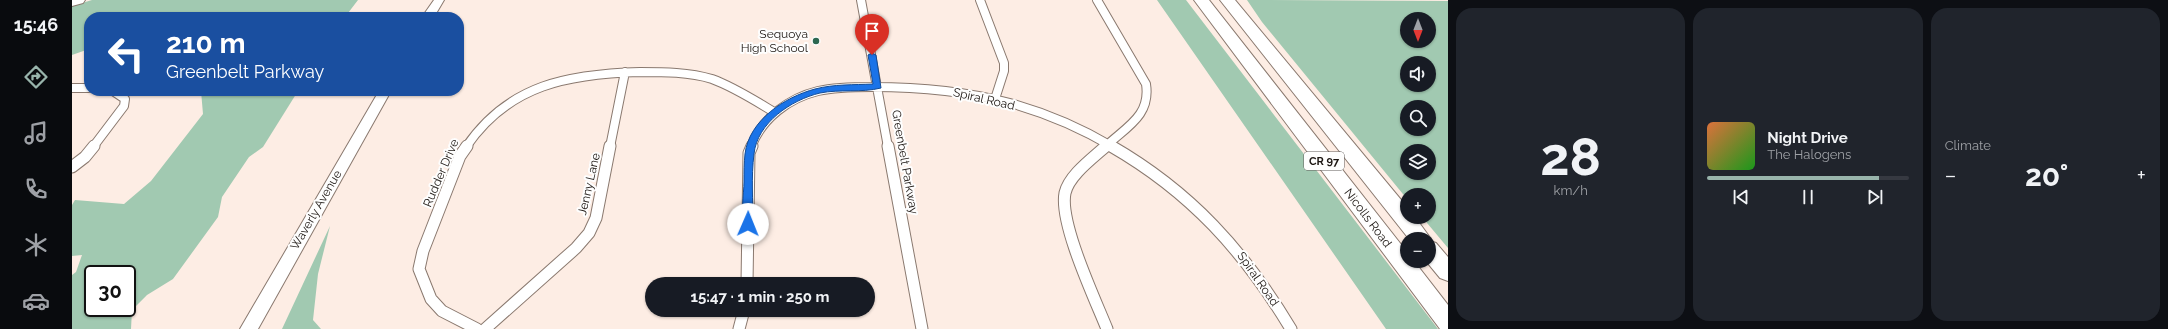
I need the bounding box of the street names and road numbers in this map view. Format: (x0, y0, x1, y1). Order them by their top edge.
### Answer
street label: Spiral Road (952, 85, 1016, 113)
street label: Greenbelt Parkway (889, 109, 921, 216)
street label: Rudder Drive (420, 137, 462, 209)
street label: Jenny Lane (575, 152, 603, 216)
road number: CR 97 (1304, 152, 1344, 170)
street label: Waverly Avenue (288, 168, 344, 252)
street label: Nicolls Road (1341, 186, 1395, 250)
street label: Spiral Road (1234, 249, 1282, 309)

